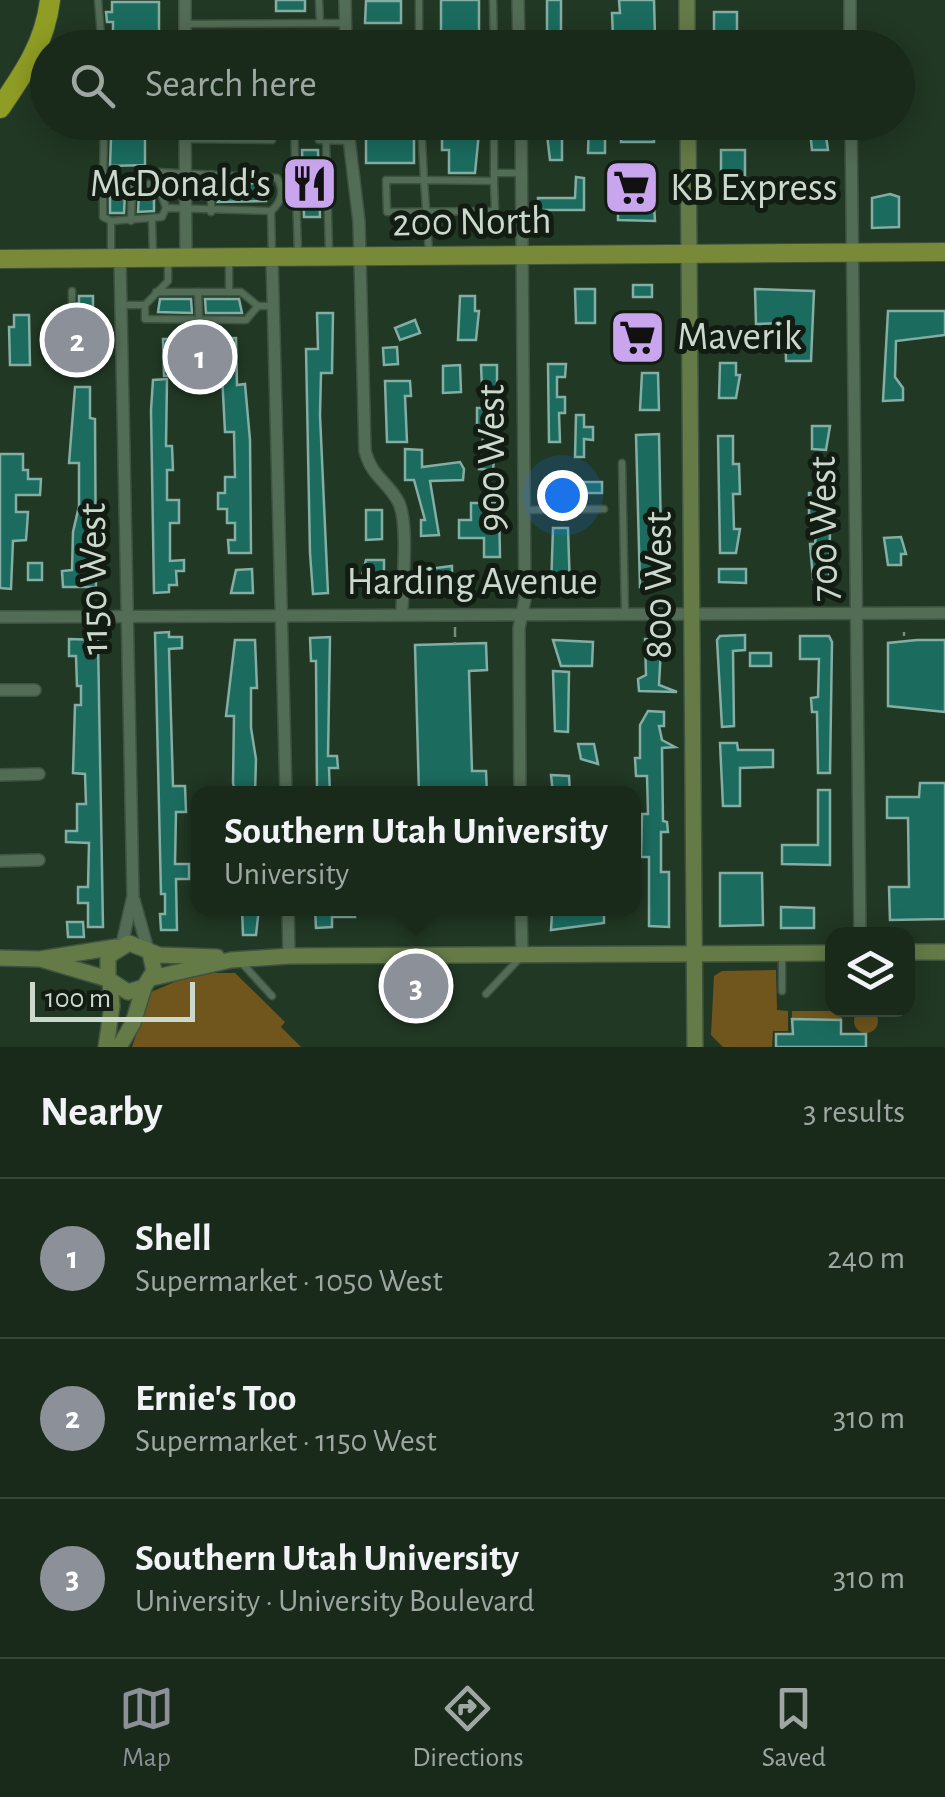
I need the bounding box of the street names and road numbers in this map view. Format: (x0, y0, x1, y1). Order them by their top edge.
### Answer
street label: 200 North (392, 201, 552, 243)
street label: 900 West (472, 384, 512, 532)
street label: 700 West (803, 456, 845, 602)
street label: 1150 West (73, 502, 115, 655)
street label: 800 West (639, 511, 679, 659)
street label: Harding Avenue (346, 562, 598, 602)

